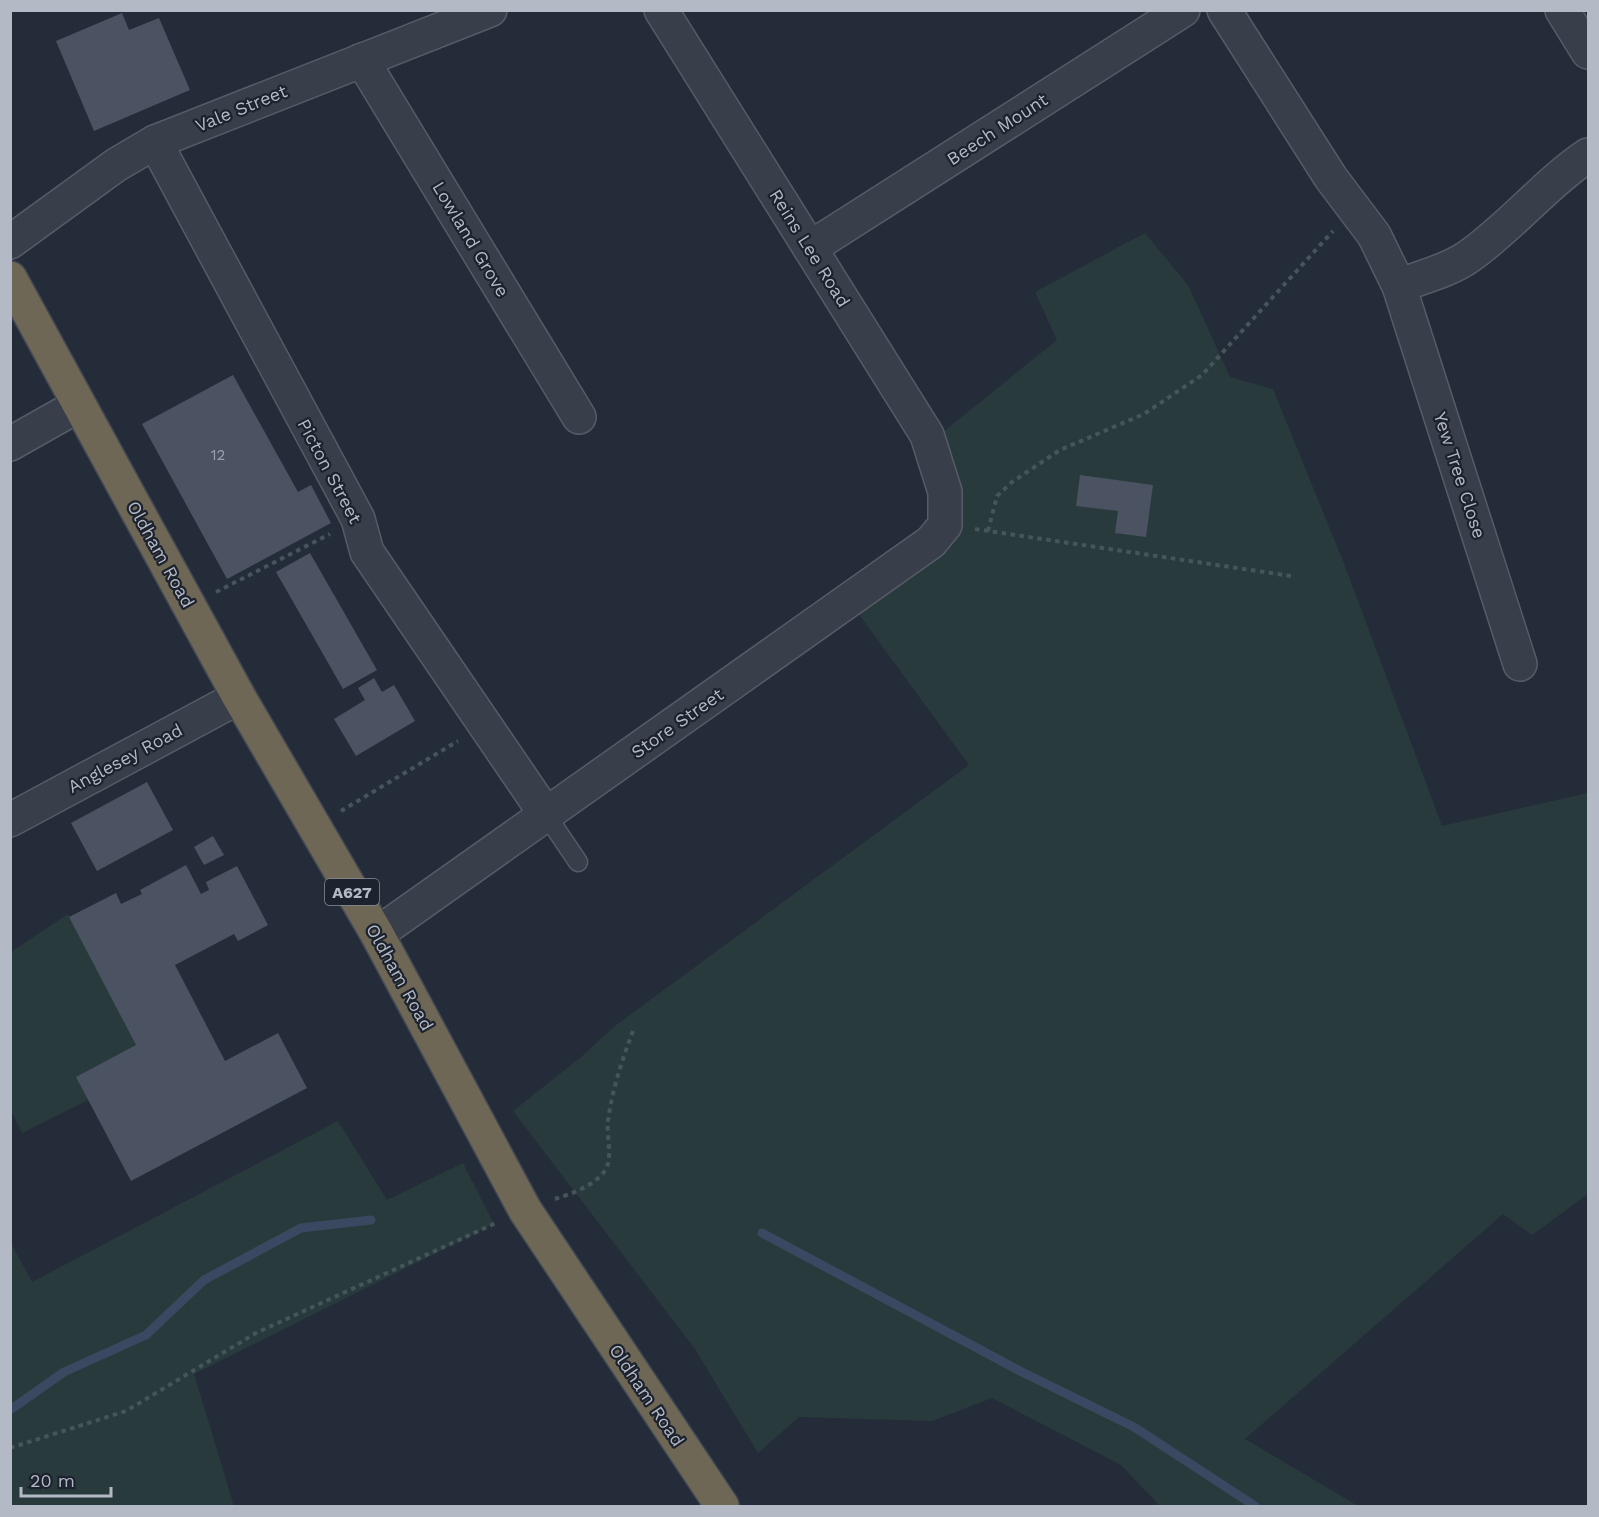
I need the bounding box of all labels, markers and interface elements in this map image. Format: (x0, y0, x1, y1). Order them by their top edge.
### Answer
street label: Vale Street (192, 80, 290, 136)
street label: Beech Mount (943, 88, 1052, 169)
street label: Lowland Grove (428, 177, 514, 301)
street label: Reins Lee Road (765, 185, 855, 311)
street label: Yew Tree Close (1430, 409, 1490, 541)
street label: Picton Street (294, 415, 367, 527)
house number: 12 (211, 446, 225, 464)
street label: Oldham Road (123, 497, 199, 611)
street label: Store Street (627, 683, 727, 762)
street label: Anglesey Road (64, 719, 186, 797)
road number: A627 (325, 879, 379, 905)
street label: Oldham Road (362, 920, 438, 1034)
street label: Oldham Road (605, 1340, 689, 1450)
scale bar (21, 1460, 111, 1498)
text: 20 m (30, 1470, 75, 1491)

